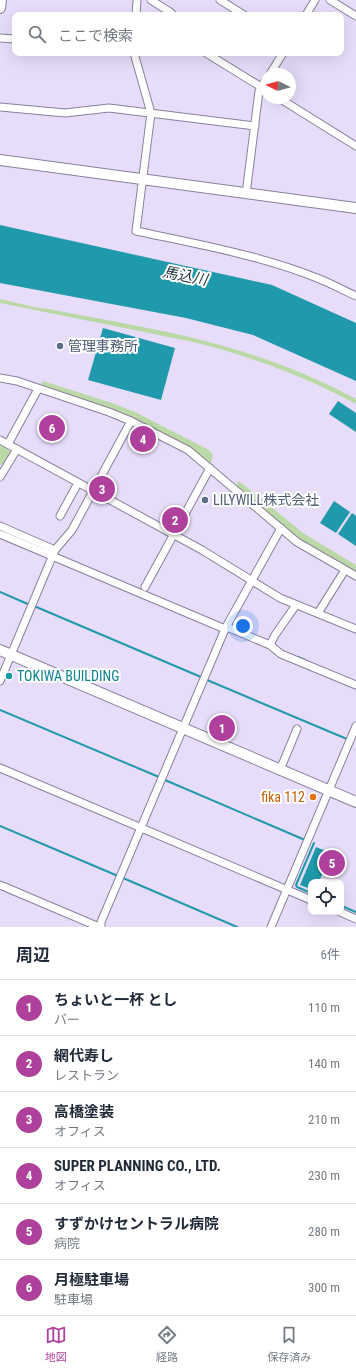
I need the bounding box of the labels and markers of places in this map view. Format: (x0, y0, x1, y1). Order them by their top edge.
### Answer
place label: 管理事務所 (68, 338, 138, 354)
marker: 管理事務所 (55, 341, 65, 351)
pin: 6 (39, 413, 65, 443)
pin: 4 (130, 424, 156, 454)
pin: 3 (89, 474, 115, 504)
place label: LILYWILL株式会社 (213, 492, 319, 508)
marker: LILYWILL株式会社 (200, 495, 210, 505)
pin: 2 (162, 505, 188, 535)
place label: TOKIWA BUILDING (17, 668, 119, 684)
marker: TOKIWA BUILDING (4, 671, 14, 681)
pin: 1 (209, 713, 235, 743)
place label: fika 112 (261, 789, 305, 805)
marker: fika 112 (308, 792, 318, 802)
pin: 5 (319, 848, 345, 878)

